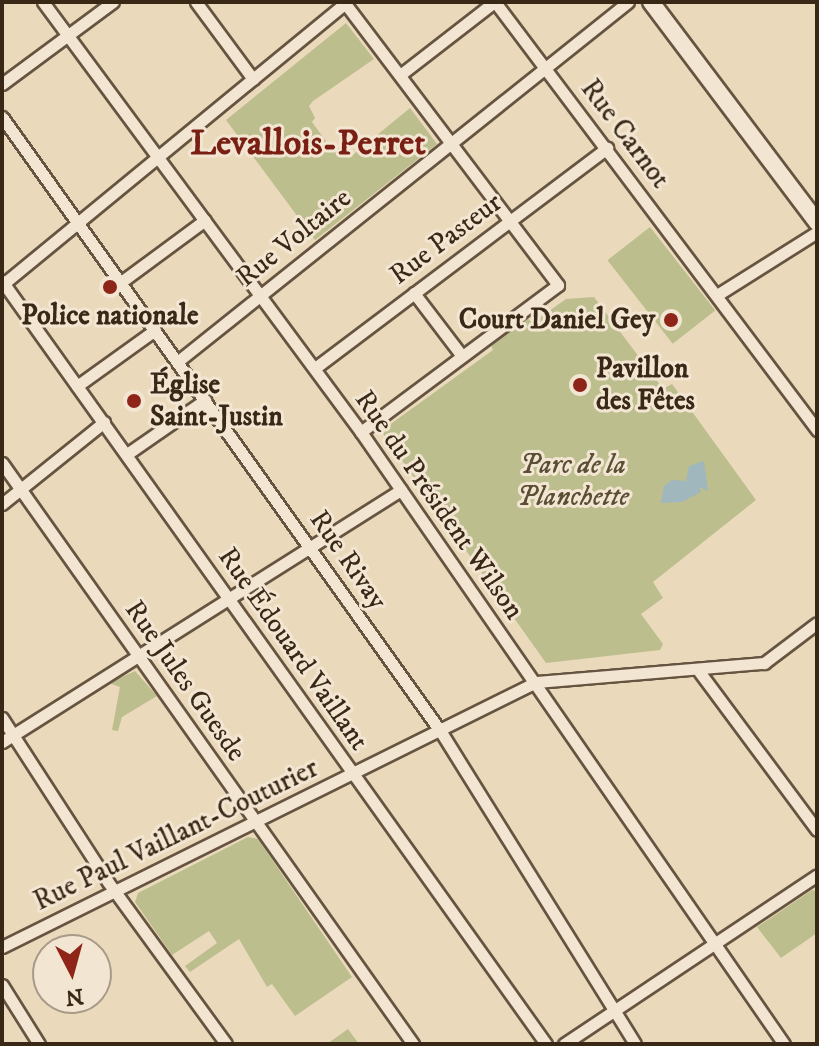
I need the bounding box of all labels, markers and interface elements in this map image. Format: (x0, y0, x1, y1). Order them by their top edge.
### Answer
street label: Rue Carnot (573, 73, 677, 195)
district label: Levallois-Perret (190, 122, 426, 166)
street label: Rue Voltaire (230, 182, 358, 294)
street label: Rue Pasteur (383, 186, 509, 292)
marker: Police nationale (101, 278, 119, 296)
place label: Police nationale (21, 299, 199, 333)
place label: Court Daniel Gey (459, 303, 655, 337)
marker: Court Daniel Gey (662, 311, 680, 329)
place label: Pavillon des Fêtes (596, 352, 695, 418)
place label: Église Saint-Justin (150, 368, 283, 434)
marker: Pavillon des Fêtes (571, 376, 589, 394)
street label: Rue du Président Wilson (347, 384, 531, 626)
marker: Église Saint-Justin (125, 392, 143, 410)
park label: Parc de la Planchette (517, 448, 629, 514)
street label: Rue Rivay (302, 504, 394, 616)
street label: Rue Édouard Vaillant (210, 541, 376, 757)
street label: Rue Jules Guesde (117, 594, 253, 768)
street label: Rue Paul Vaillant-Couturier (28, 751, 324, 919)
north arrow (32, 934, 112, 1014)
text: N (64, 982, 85, 1011)

